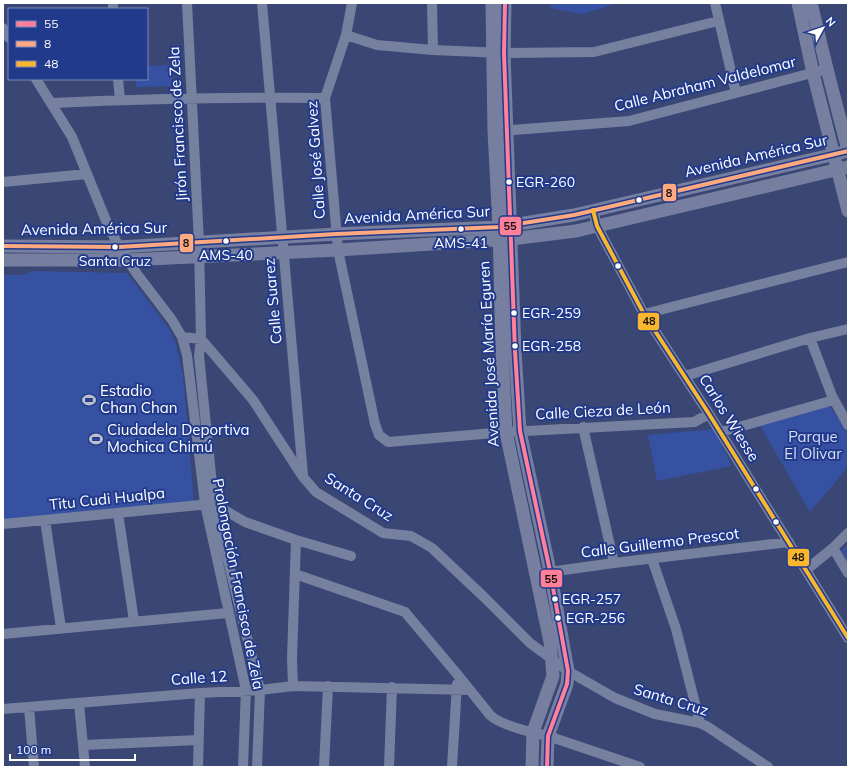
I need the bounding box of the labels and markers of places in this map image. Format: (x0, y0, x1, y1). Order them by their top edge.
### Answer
place label: EGR-260 (516, 173, 575, 191)
marker: EGR-260 (504, 177, 514, 187)
unlabelled marker (634, 195, 644, 205)
marker: AMS-41 (456, 224, 466, 234)
place label: AMS-41 (434, 234, 488, 252)
marker: AMS-40 (221, 236, 231, 246)
marker: Santa Cruz (110, 242, 120, 252)
place label: AMS-40 (199, 246, 253, 264)
place label: Santa Cruz (79, 252, 151, 270)
unlabelled marker (613, 261, 623, 271)
place label: EGR-259 (522, 304, 581, 322)
marker: EGR-259 (509, 308, 519, 318)
place label: EGR-258 (522, 337, 581, 355)
marker: EGR-258 (510, 341, 520, 351)
place label: Estadio Chan Chan (100, 381, 178, 417)
sports icon: Estadio Chan Chan (81, 392, 97, 408)
place label: Ciudadela Deportiva Mochica Chimú (107, 420, 250, 456)
sports icon: Ciudadela Deportiva Mochica Chimú (88, 431, 104, 447)
unlabelled marker (751, 484, 761, 494)
unlabelled marker (771, 517, 781, 527)
place label: EGR-257 (562, 590, 621, 608)
marker: EGR-257 (550, 594, 560, 604)
place label: EGR-256 (566, 609, 625, 627)
marker: EGR-256 (553, 613, 563, 623)

